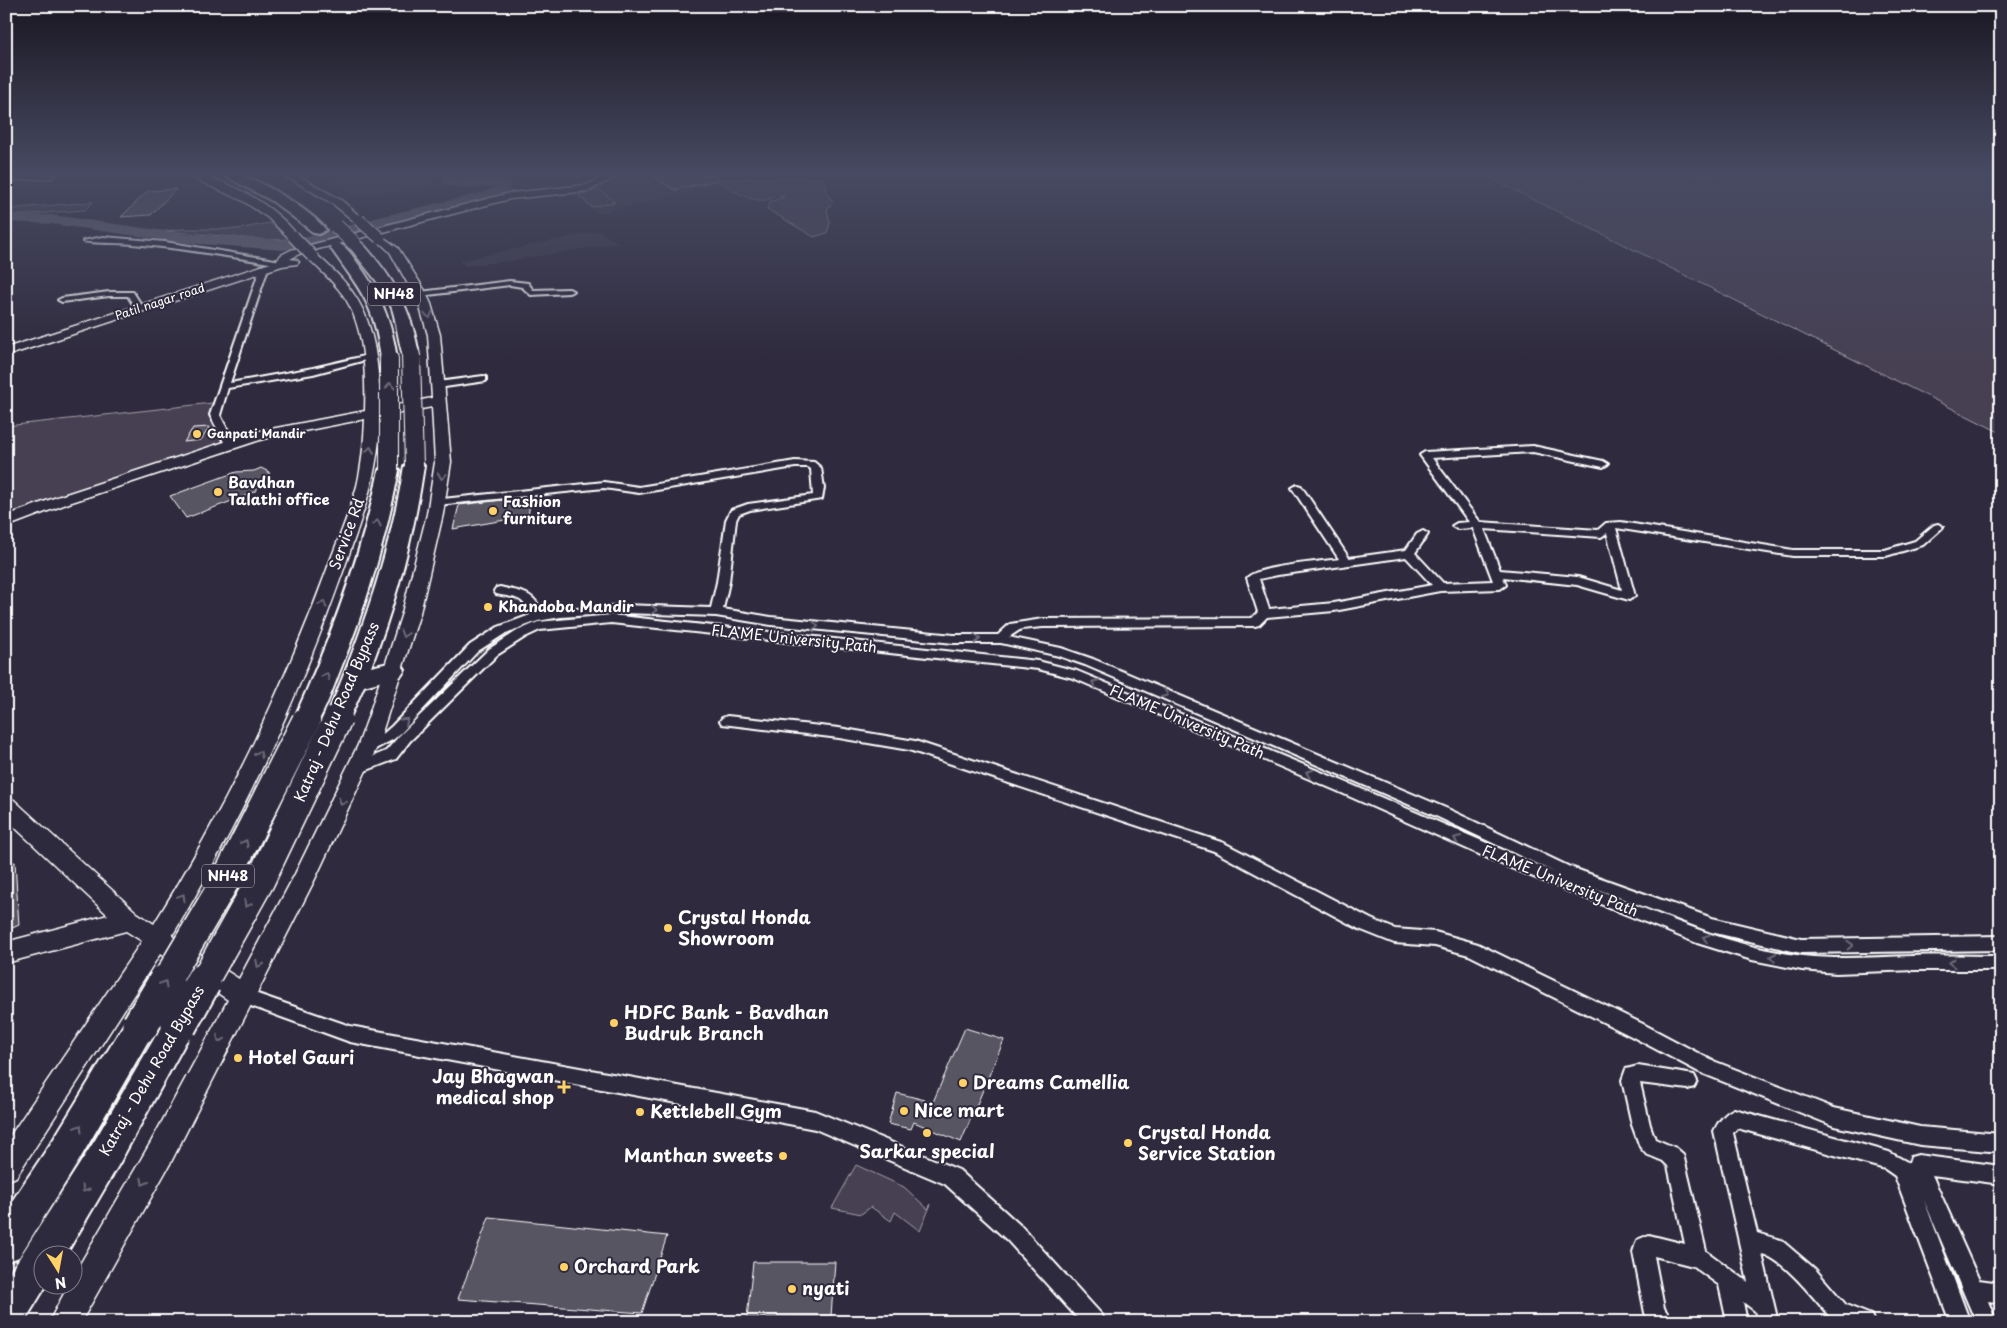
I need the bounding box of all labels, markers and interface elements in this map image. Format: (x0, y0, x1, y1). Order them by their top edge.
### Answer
street label: Patil nagar road (113, 278, 207, 324)
road number: NH48 (368, 282, 420, 306)
one-way arrow (423, 310, 433, 318)
one-way arrow (385, 382, 395, 390)
place label: Ganpati Mandir (207, 424, 306, 442)
marker: Ganpati Mandir (191, 428, 203, 440)
one-way arrow (364, 445, 375, 453)
place label: Bavdhan Talathi office (228, 470, 330, 510)
one-way arrow (437, 472, 447, 480)
marker: Bavdhan Talathi office (212, 486, 224, 498)
place label: Fashion furniture (503, 489, 572, 529)
street label: Service Rd (322, 494, 369, 573)
marker: Fashion furniture (487, 505, 499, 517)
one-way arrow (371, 518, 382, 527)
place label: Khandoba Mandir (498, 594, 634, 617)
one-way arrow (317, 601, 327, 609)
marker: Khandoba Mandir (482, 601, 494, 613)
one-way arrow (650, 605, 658, 616)
street label: FLAME University Path (710, 617, 878, 658)
street label: Katraj - Dehu Road Bypass (287, 618, 384, 805)
one-way arrow (812, 620, 820, 631)
one-way arrow (400, 629, 410, 637)
one-way arrow (974, 634, 982, 644)
one-way arrow (320, 672, 331, 681)
one-way arrow (1091, 678, 1100, 689)
street label: FLAME University Path (1106, 678, 1269, 764)
one-way arrow (1160, 688, 1169, 699)
one-way arrow (399, 718, 408, 727)
one-way arrow (252, 750, 263, 759)
one-way arrow (1305, 769, 1314, 779)
one-way arrow (338, 797, 348, 806)
one-way arrow (1453, 834, 1462, 845)
street label: FLAME University Path (1479, 838, 1642, 921)
one-way arrow (239, 839, 249, 848)
road number: NH48 (202, 864, 254, 888)
one-way arrow (176, 894, 186, 903)
one-way arrow (243, 898, 253, 907)
place label: Crystal Honda Showroom (678, 903, 811, 951)
marker: Crystal Honda Showroom (662, 922, 674, 934)
one-way arrow (1702, 934, 1710, 944)
one-way arrow (1846, 940, 1854, 950)
one-way arrow (1768, 953, 1777, 963)
one-way arrow (1948, 958, 1956, 968)
one-way arrow (255, 959, 265, 968)
one-way arrow (158, 980, 168, 989)
street label: Katraj - Dehu Road Bypass (92, 981, 209, 1160)
place label: HDFC Bank - Bavdhan Budruk Branch (624, 998, 829, 1046)
marker: HDFC Bank - Bavdhan Budruk Branch (608, 1017, 620, 1029)
one-way arrow (216, 1033, 226, 1042)
place label: Hotel Gauri (248, 1043, 354, 1070)
marker: Hotel Gauri (232, 1052, 244, 1064)
place label: Jay Bhagwan medical shop (432, 1062, 554, 1110)
place label: Dreams Camellia (973, 1068, 1130, 1095)
marker: Dreams Camellia (957, 1077, 969, 1089)
marker: Jay Bhagwan medical shop (558, 1081, 570, 1093)
place label: Nice mart (914, 1096, 1005, 1123)
place label: Kettlebell Gym (650, 1097, 782, 1124)
marker: Nice mart (898, 1105, 910, 1117)
marker: Kettlebell Gym (634, 1106, 646, 1118)
place label: Crystal Honda Service Station (1138, 1118, 1276, 1166)
one-way arrow (73, 1125, 83, 1134)
marker: Sarkar special (921, 1127, 933, 1139)
place label: Sarkar special (859, 1137, 995, 1164)
marker: Crystal Honda Service Station (1122, 1137, 1134, 1149)
place label: Manthan sweets (624, 1141, 773, 1168)
marker: Manthan sweets (777, 1150, 789, 1162)
one-way arrow (140, 1177, 150, 1186)
one-way arrow (81, 1183, 91, 1192)
north arrow (32, 1246, 82, 1296)
place label: Orchard Park (574, 1252, 700, 1279)
marker: Orchard Park (558, 1261, 570, 1273)
text: N (53, 1272, 68, 1295)
place label: nyati (802, 1274, 849, 1301)
marker: nyati (786, 1283, 798, 1295)

